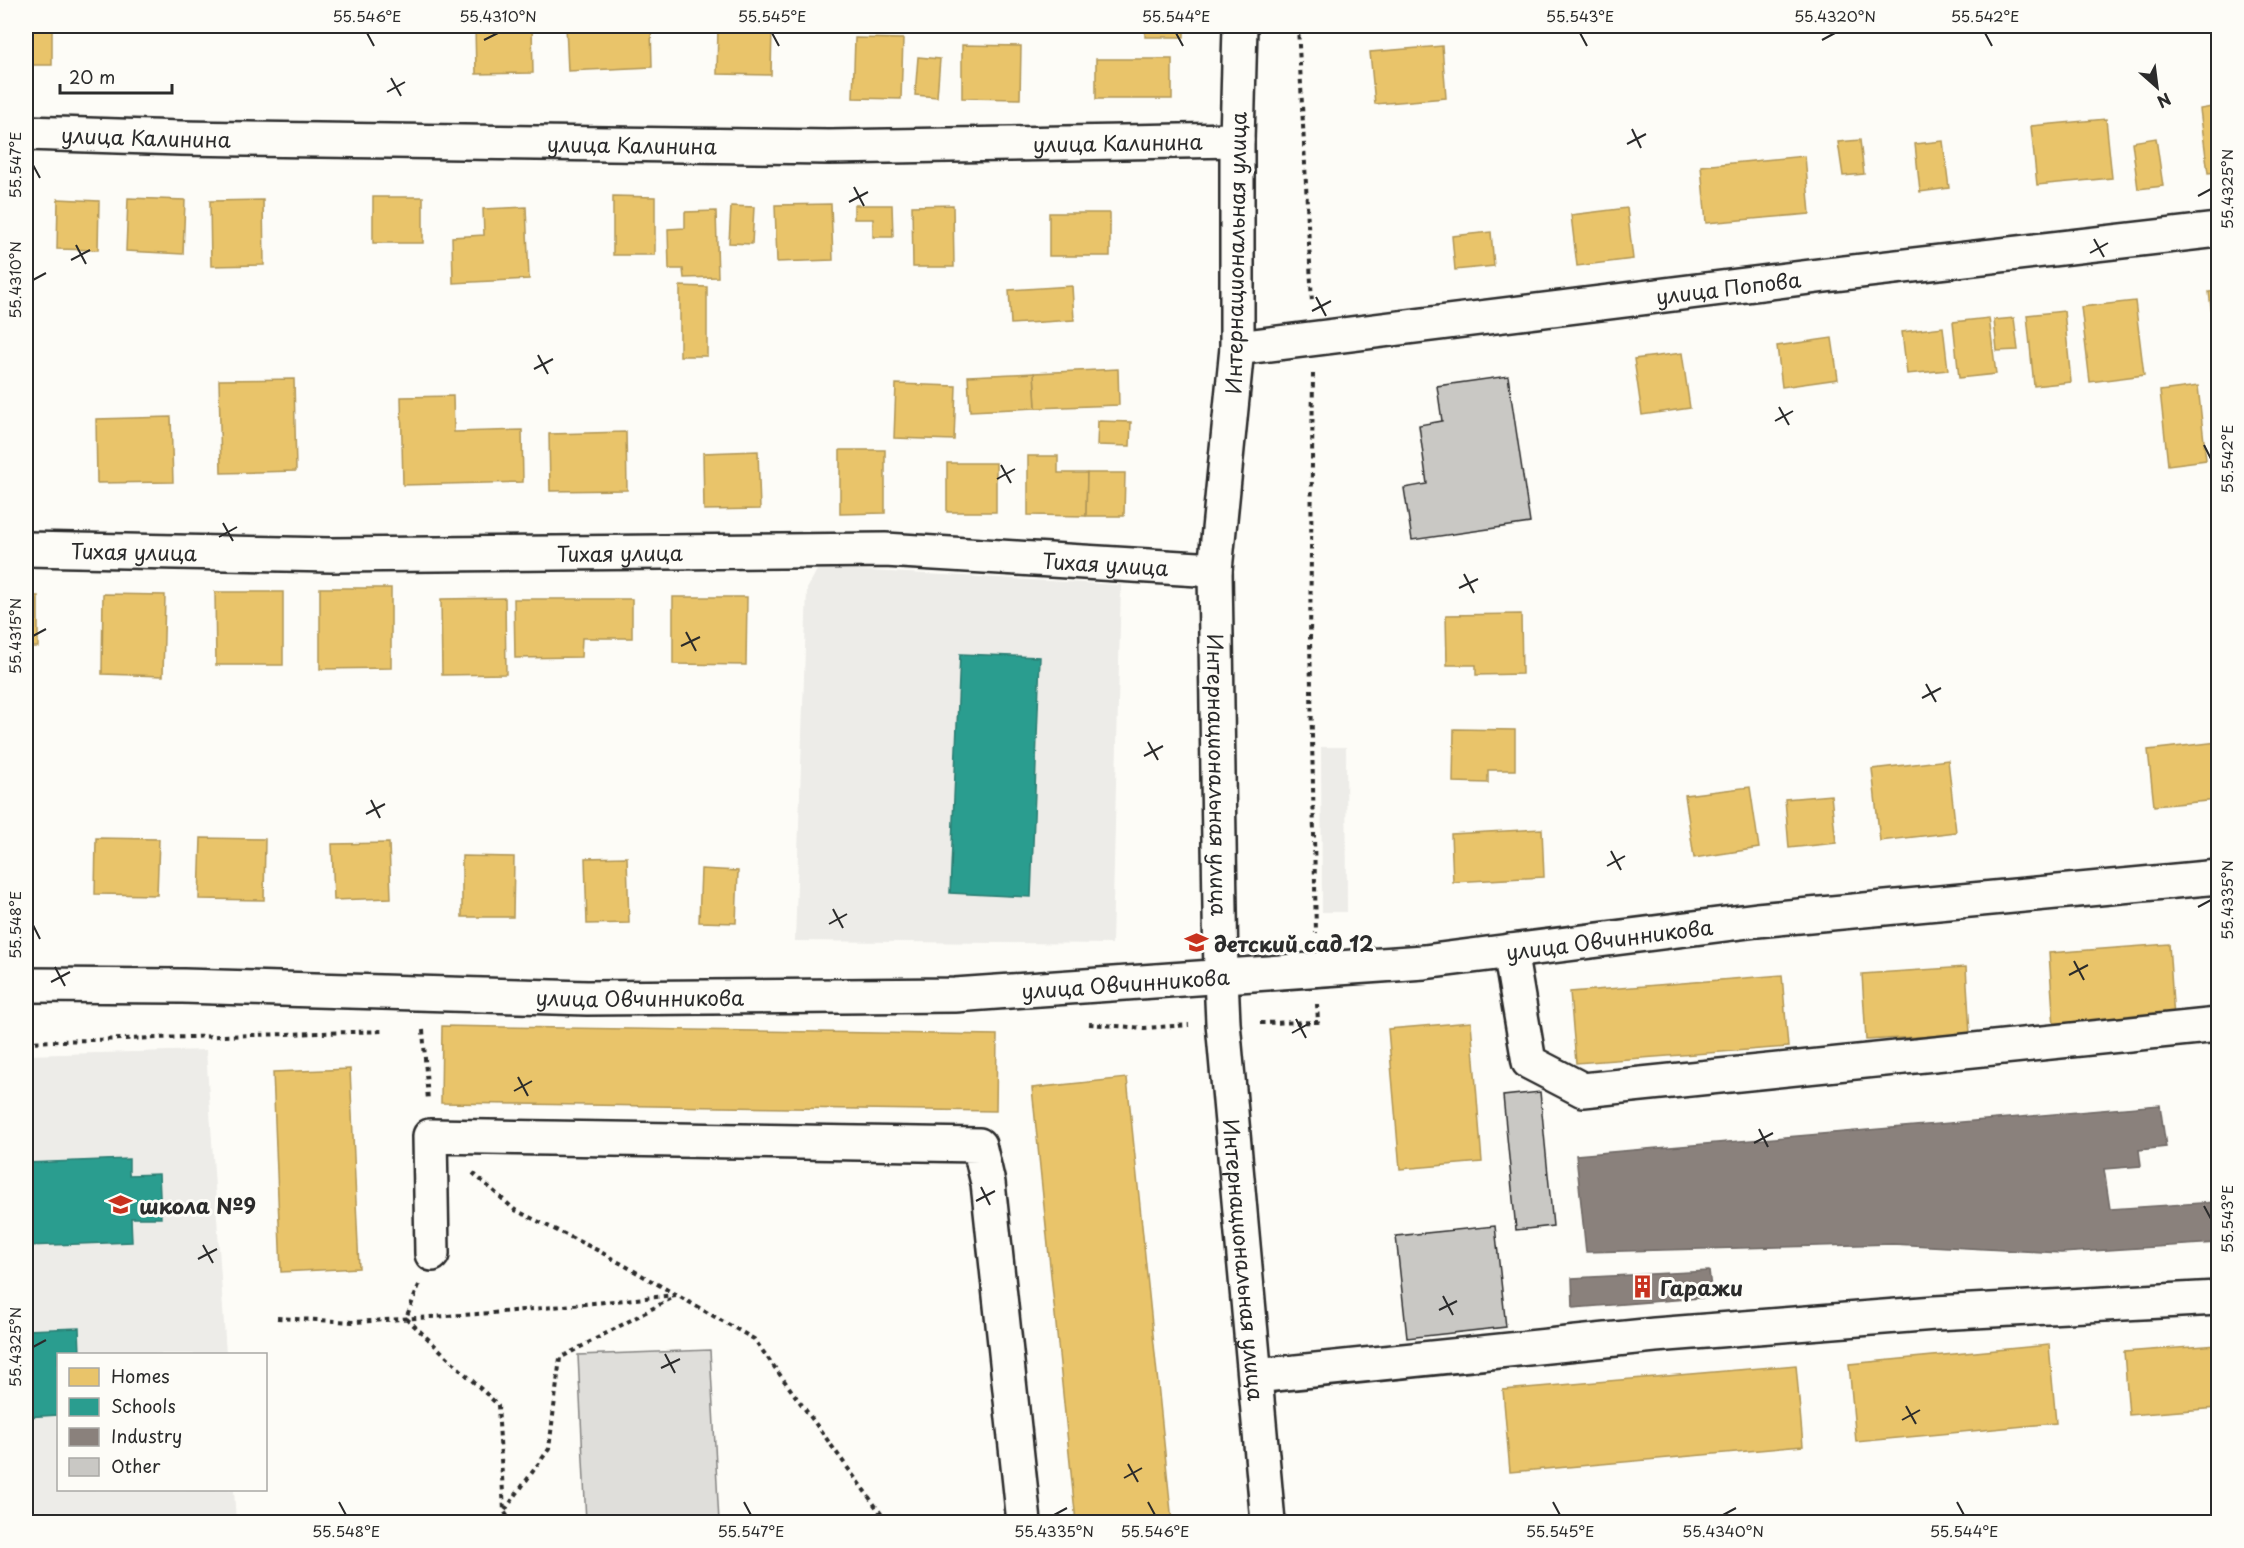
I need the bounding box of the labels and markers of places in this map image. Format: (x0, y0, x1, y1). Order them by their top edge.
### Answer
place label: детский сад 12 (1214, 927, 1374, 959)
school or university icon: детский сад 12 (1183, 930, 1209, 956)
place label: школа №9 (139, 1189, 256, 1221)
school or university icon: школа №9 (108, 1192, 134, 1218)
place label: Гаражи (1660, 1271, 1743, 1303)
building icon: Гаражи (1629, 1274, 1655, 1300)

